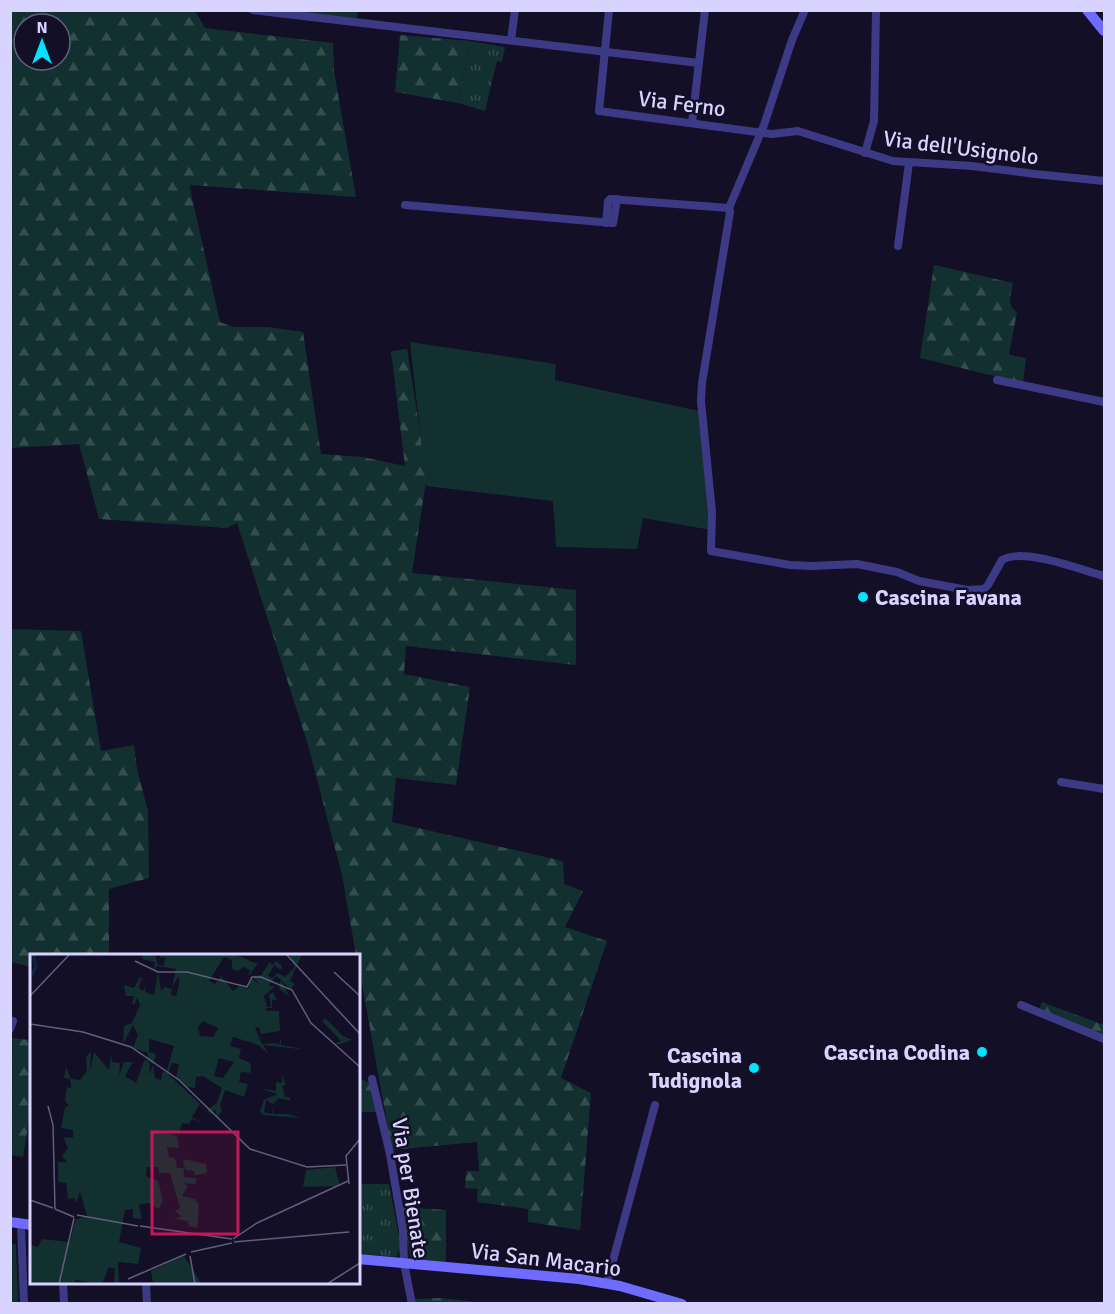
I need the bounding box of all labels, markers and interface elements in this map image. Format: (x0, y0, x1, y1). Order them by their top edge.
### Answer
north arrow (12, 12, 72, 72)
text: N (36, 18, 48, 38)
street label: Via Ferno (637, 85, 727, 122)
street label: Via dell'Usignolo (882, 125, 1040, 170)
place label: Cascina Favana (875, 584, 1022, 611)
marker: Cascina Favana (856, 590, 870, 604)
inset map (30, 954, 360, 1284)
place label: Cascina Codina (824, 1039, 970, 1066)
place label: Cascina Tudignola (649, 1042, 742, 1094)
marker: Cascina Codina (975, 1045, 989, 1059)
marker: Cascina Tudignola (747, 1061, 761, 1075)
street label: Via per Bienate (386, 1116, 435, 1260)
street label: Via San Macario (469, 1237, 623, 1282)

